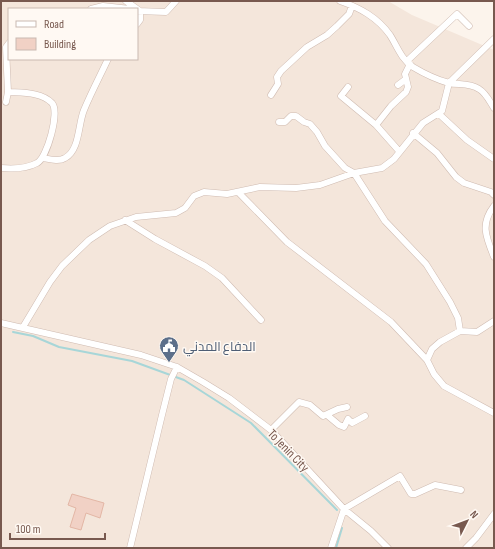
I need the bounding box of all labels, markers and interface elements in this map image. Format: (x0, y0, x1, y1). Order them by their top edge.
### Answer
legend (8, 8, 138, 60)
text: Road (44, 17, 64, 32)
text: Building (44, 37, 76, 52)
public building icon: الدفاع المدني (158, 335, 180, 363)
place label: الدفاع المدني (183, 339, 256, 357)
street label: To Jenin City (264, 426, 312, 475)
north arrow (447, 501, 487, 541)
text: N (467, 508, 481, 521)
scale bar (10, 515, 105, 541)
text: 100 m (16, 522, 41, 537)

